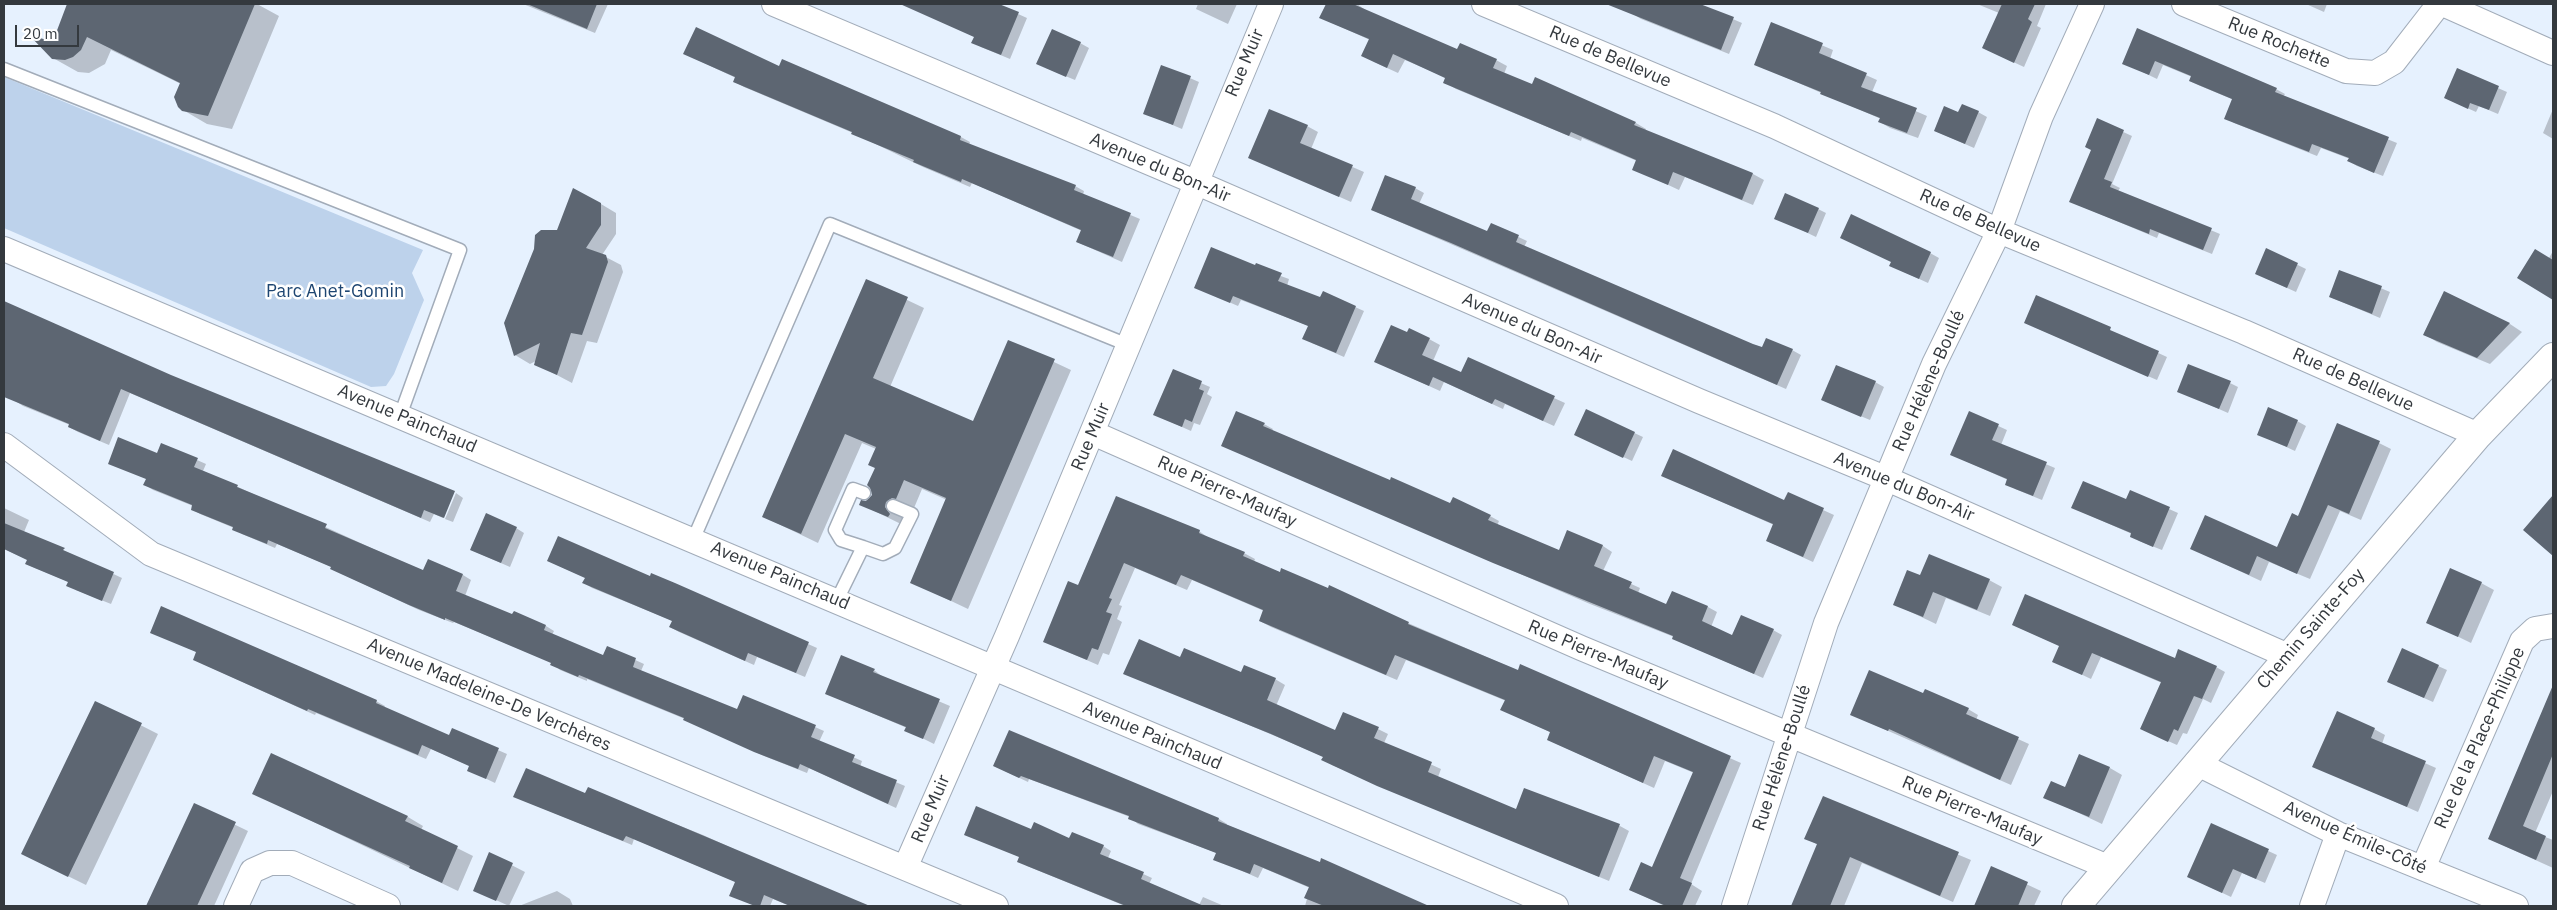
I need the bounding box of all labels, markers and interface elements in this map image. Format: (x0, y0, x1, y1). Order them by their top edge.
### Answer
street label: Rue Rochette (2225, 13, 2333, 73)
scale bar (18, 15, 81, 47)
street label: Rue de Bellevue (1546, 22, 1674, 92)
text: 20 m (23, 24, 58, 43)
street label: Rue Muir (1221, 26, 1269, 100)
street label: Avenue du Bon-Air (1086, 129, 1234, 207)
street label: Rue de Bellevue (1916, 185, 2044, 257)
park label: Parc Anet-Gomin (266, 281, 404, 303)
street label: Avenue du Bon-Air (1459, 288, 1605, 370)
street label: Rue Hélène-Boullé (1888, 307, 1970, 455)
street label: Rue de Bellevue (2289, 344, 2417, 416)
street label: Avenue Painchaud (334, 380, 480, 458)
street label: Rue Muir (1067, 400, 1115, 474)
street label: Avenue du Bon-Air (1830, 448, 1978, 526)
street label: Rue Pierre-Maufay (1154, 452, 1300, 532)
street label: Avenue Painchaud (707, 537, 853, 615)
street label: Chemin Sainte-Foy (2253, 564, 2369, 694)
street label: Rue Pierre-Maufay (1525, 616, 1671, 694)
street label: Avenue Madeleine-De Verchères (364, 634, 614, 756)
street label: Rue de la Place-Philippe (2430, 644, 2530, 832)
street label: Rue Hélène-Boullé (1748, 682, 1816, 834)
street label: Avenue Painchaud (1079, 697, 1225, 775)
street label: Rue Muir (907, 772, 955, 846)
street label: Rue Pierre-Maufay (1899, 772, 2045, 850)
street label: Avenue Émile-Côté (2280, 797, 2430, 879)

